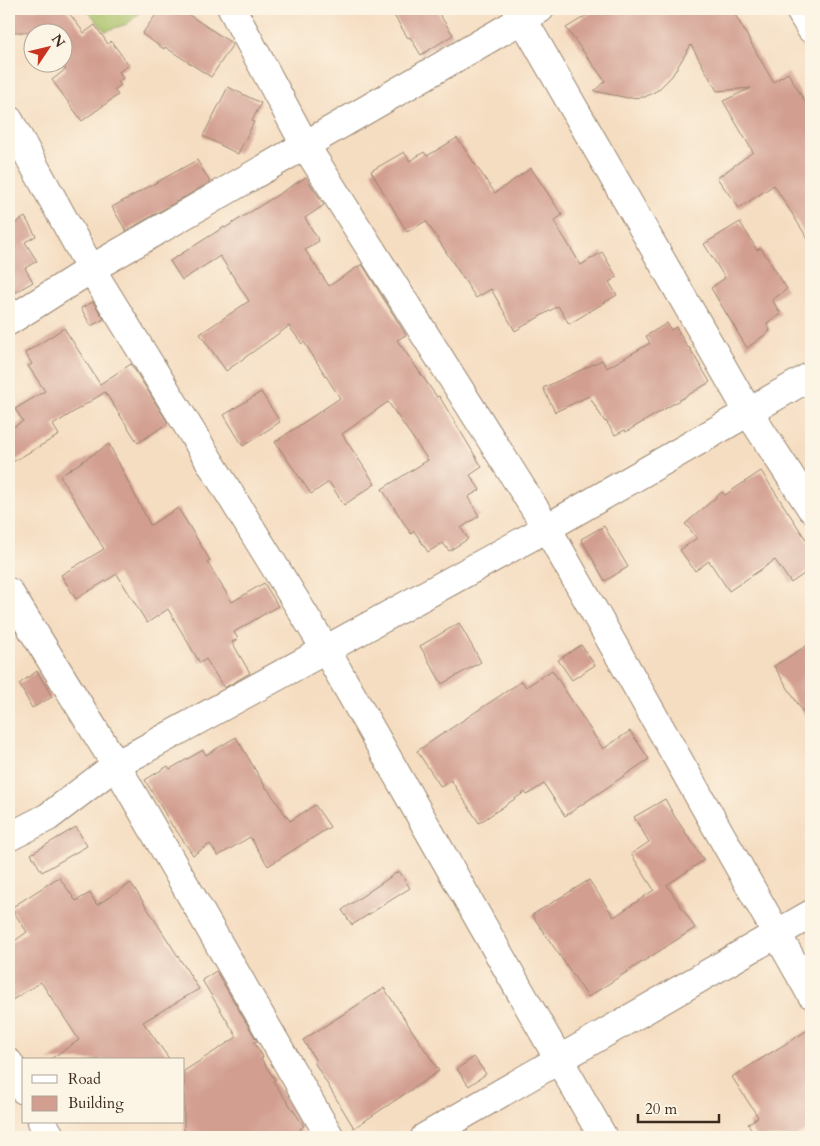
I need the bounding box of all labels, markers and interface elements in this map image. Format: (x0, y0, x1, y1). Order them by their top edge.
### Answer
north arrow (22, 22, 72, 72)
text: N (47, 30, 70, 51)
legend (22, 1058, 185, 1124)
text: Road (68, 1069, 101, 1089)
scale bar (638, 1091, 719, 1123)
text: Building (68, 1093, 124, 1113)
text: 20 m (645, 1099, 677, 1119)

